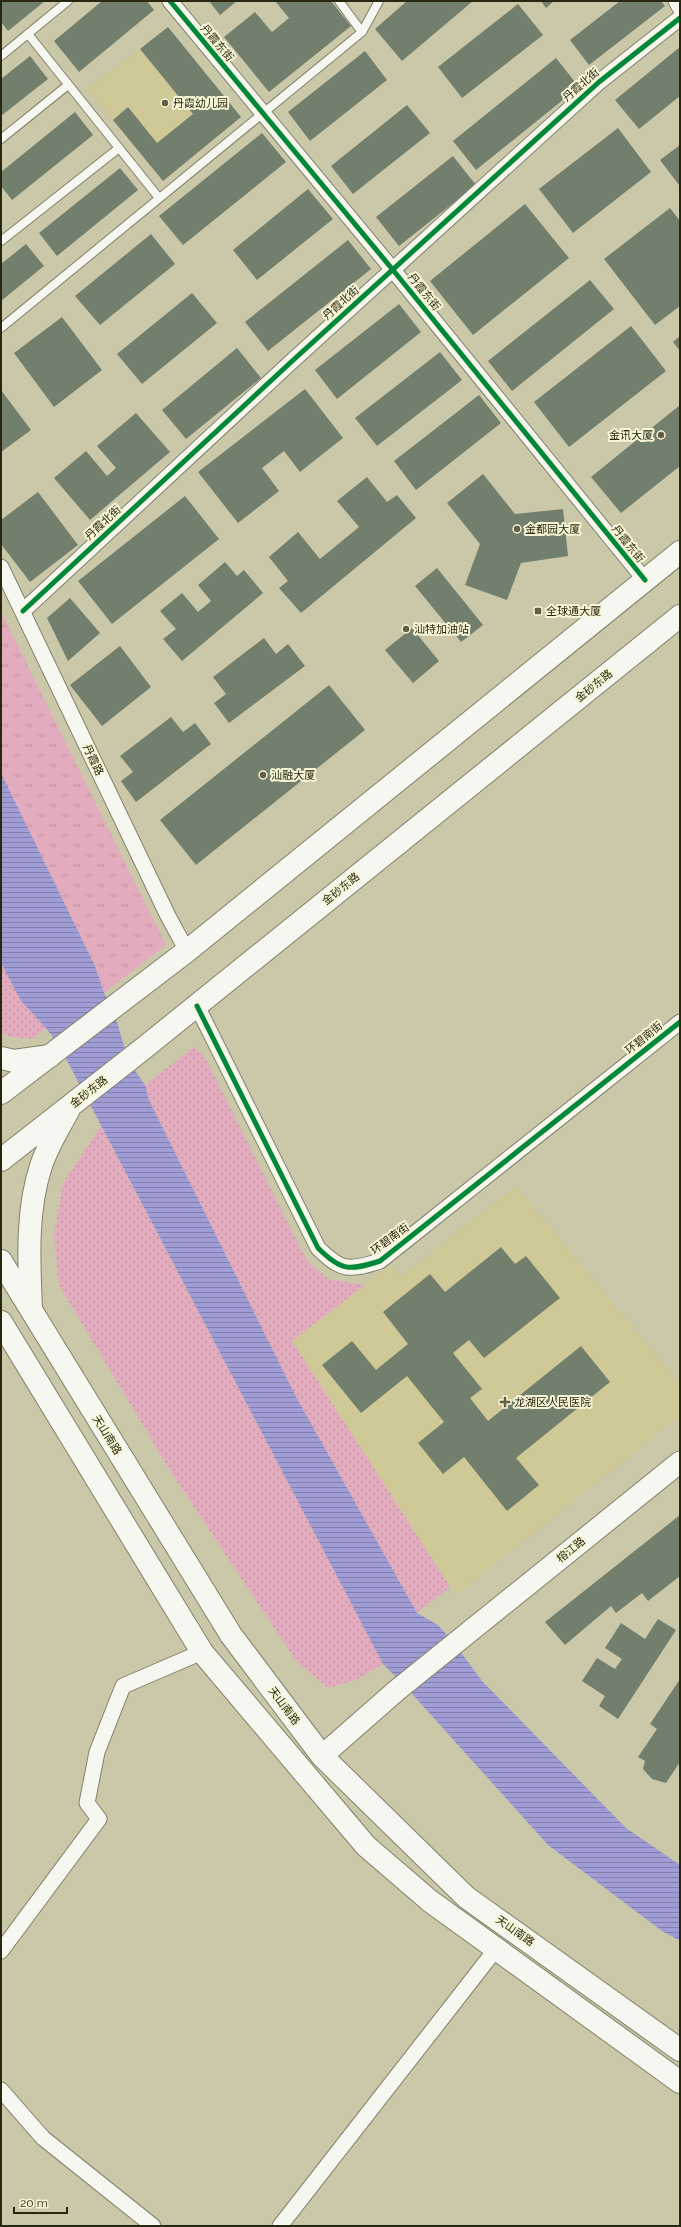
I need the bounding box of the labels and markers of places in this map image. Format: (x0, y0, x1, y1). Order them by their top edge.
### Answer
place label: 丹霞幼儿园 (173, 97, 228, 110)
marker: 丹霞幼儿园 (160, 98, 170, 108)
place label: 金讯大厦 (609, 429, 653, 442)
marker: 金讯大厦 (656, 430, 666, 440)
place label: 金都园大厦 (525, 523, 580, 536)
marker: 金都园大厦 (512, 524, 522, 534)
place label: 全球通大厦 (546, 605, 601, 618)
marker: 全球通大厦 (533, 606, 543, 616)
place label: 汕特加油站 (414, 623, 469, 636)
marker: 汕特加油站 (401, 624, 411, 634)
place label: 汕融大厦 (271, 769, 315, 782)
marker: 汕融大厦 (258, 770, 268, 780)
marker: 龙湖区人民医院 (499, 1396, 511, 1408)
place label: 龙湖区人民医院 (514, 1396, 591, 1409)

